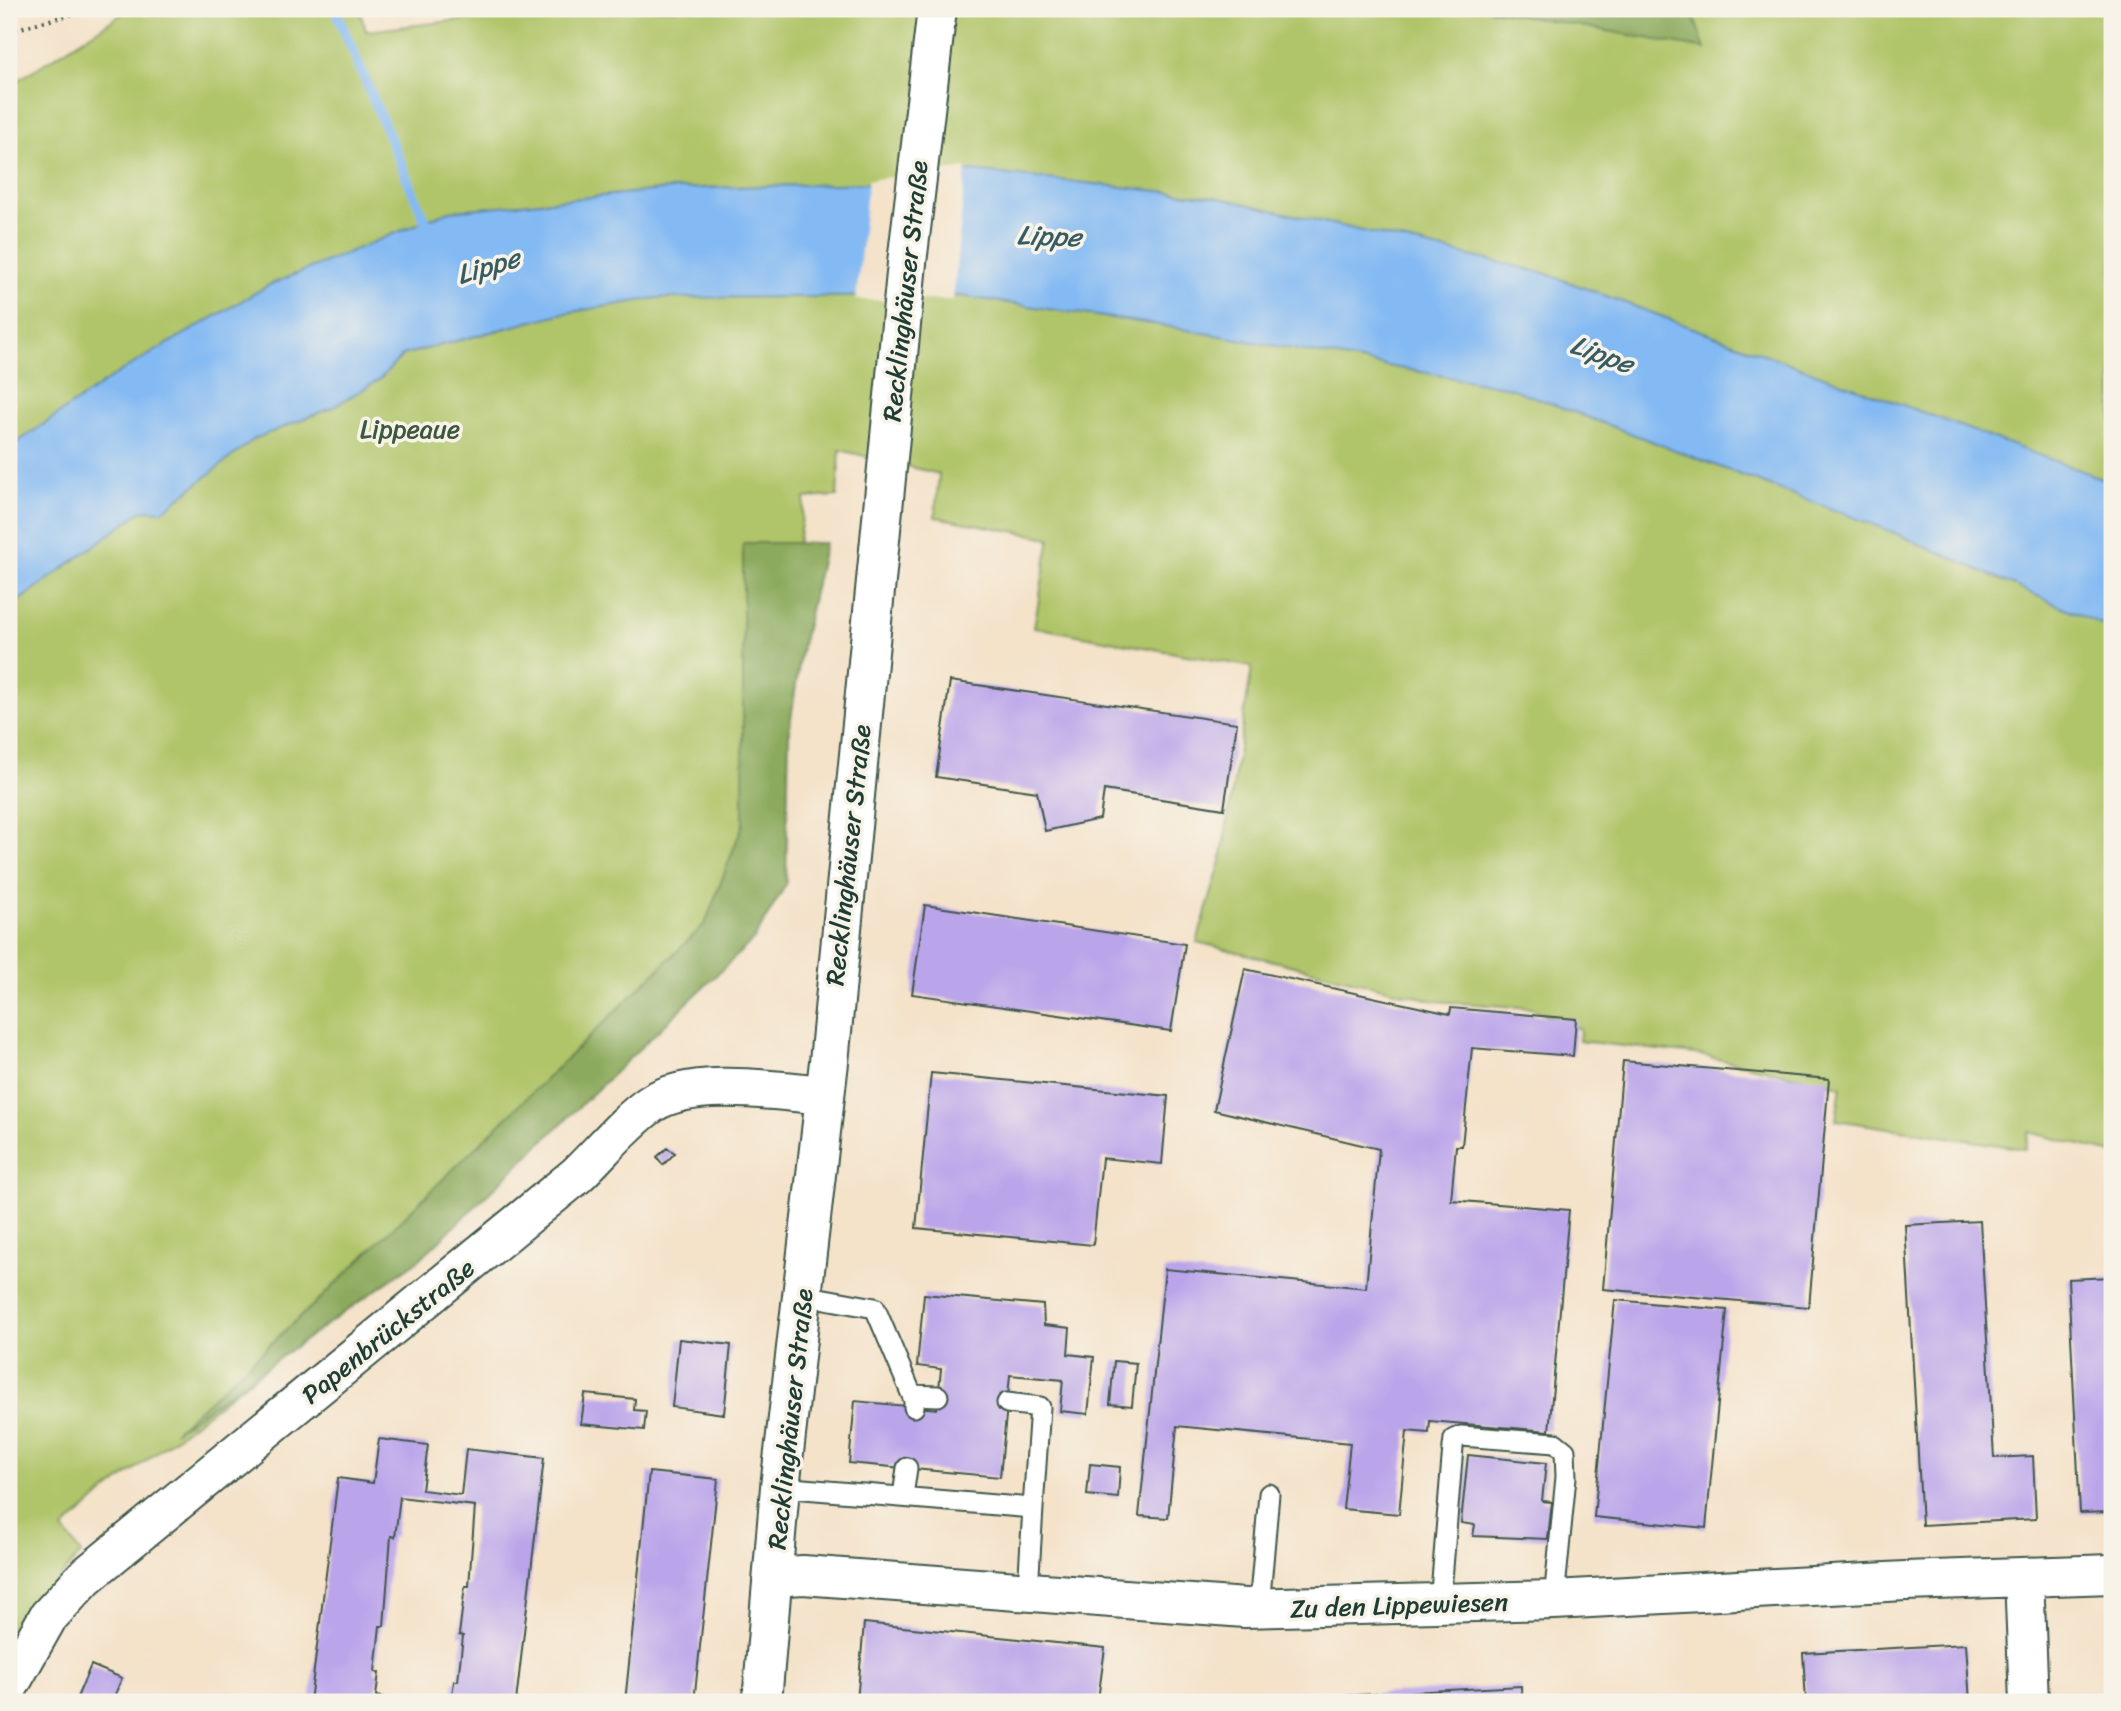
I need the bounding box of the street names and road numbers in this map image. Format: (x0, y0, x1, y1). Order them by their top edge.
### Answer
street label: Recklinghäuser Straße (868, 158, 942, 424)
street label: Recklinghäuser Straße (811, 722, 885, 988)
street label: Papenbrückstraße (291, 1246, 485, 1416)
street label: Recklinghäuser Straße (753, 1286, 827, 1552)
street label: Zu den Lippewiesen (1289, 1578, 1509, 1632)

